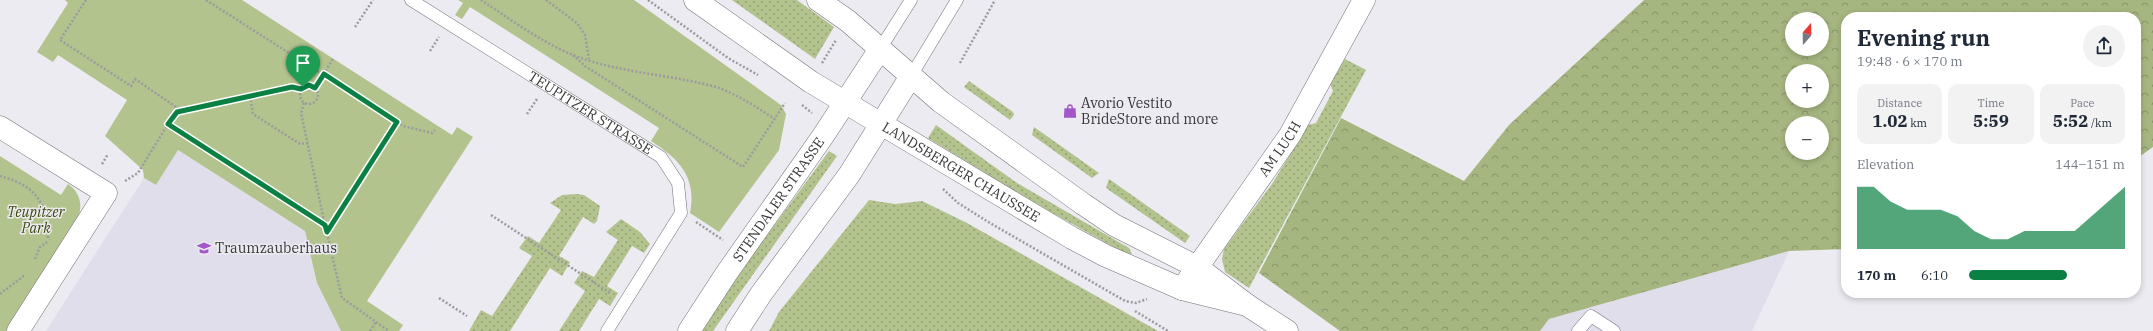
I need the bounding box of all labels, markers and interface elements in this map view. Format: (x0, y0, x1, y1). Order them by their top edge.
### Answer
north arrow (1785, 12, 1829, 56)
map controls (1785, 12, 1829, 160)
text: Evening run (1857, 23, 1990, 52)
button: share (2083, 25, 2125, 67)
pin (286, 46, 320, 87)
icon: arrive (292, 52, 314, 74)
text: 19:48 · 6 × 170 m (1857, 53, 1963, 70)
button: + (1785, 64, 1829, 108)
street label: TEUPITZER STRASSE (525, 67, 656, 159)
place label: Avorio Vestito BrideStore and more (1081, 94, 1218, 128)
text: Distance (1877, 96, 1922, 110)
text: Time (1977, 96, 2005, 110)
text: Pace (2070, 96, 2094, 110)
shop icon: Avorio Vestito BrideStore and more (1062, 103, 1078, 119)
text: 1.02 (1872, 110, 1908, 132)
text: 5:59 (1973, 110, 2009, 132)
text: 5:52 (2053, 110, 2088, 132)
button: − (1785, 116, 1829, 160)
text: km (1908, 116, 1927, 130)
text: /km (2088, 116, 2112, 130)
street label: LANDSBERGER CHAUSSEE (879, 118, 1043, 226)
street label: AM LUCH (1255, 118, 1305, 180)
street label: STENDALER STRASSE (728, 134, 828, 265)
text: Elevation (1857, 156, 1914, 173)
text: 144–151 m (2055, 156, 2125, 173)
park label: Teupitzer Park (7, 203, 66, 237)
place label: Traumzauberhaus (215, 239, 337, 257)
school or university icon: Traumzauberhaus (196, 240, 212, 256)
text: 170 m (1857, 267, 1896, 284)
text: 6:10 (1921, 267, 1948, 284)

